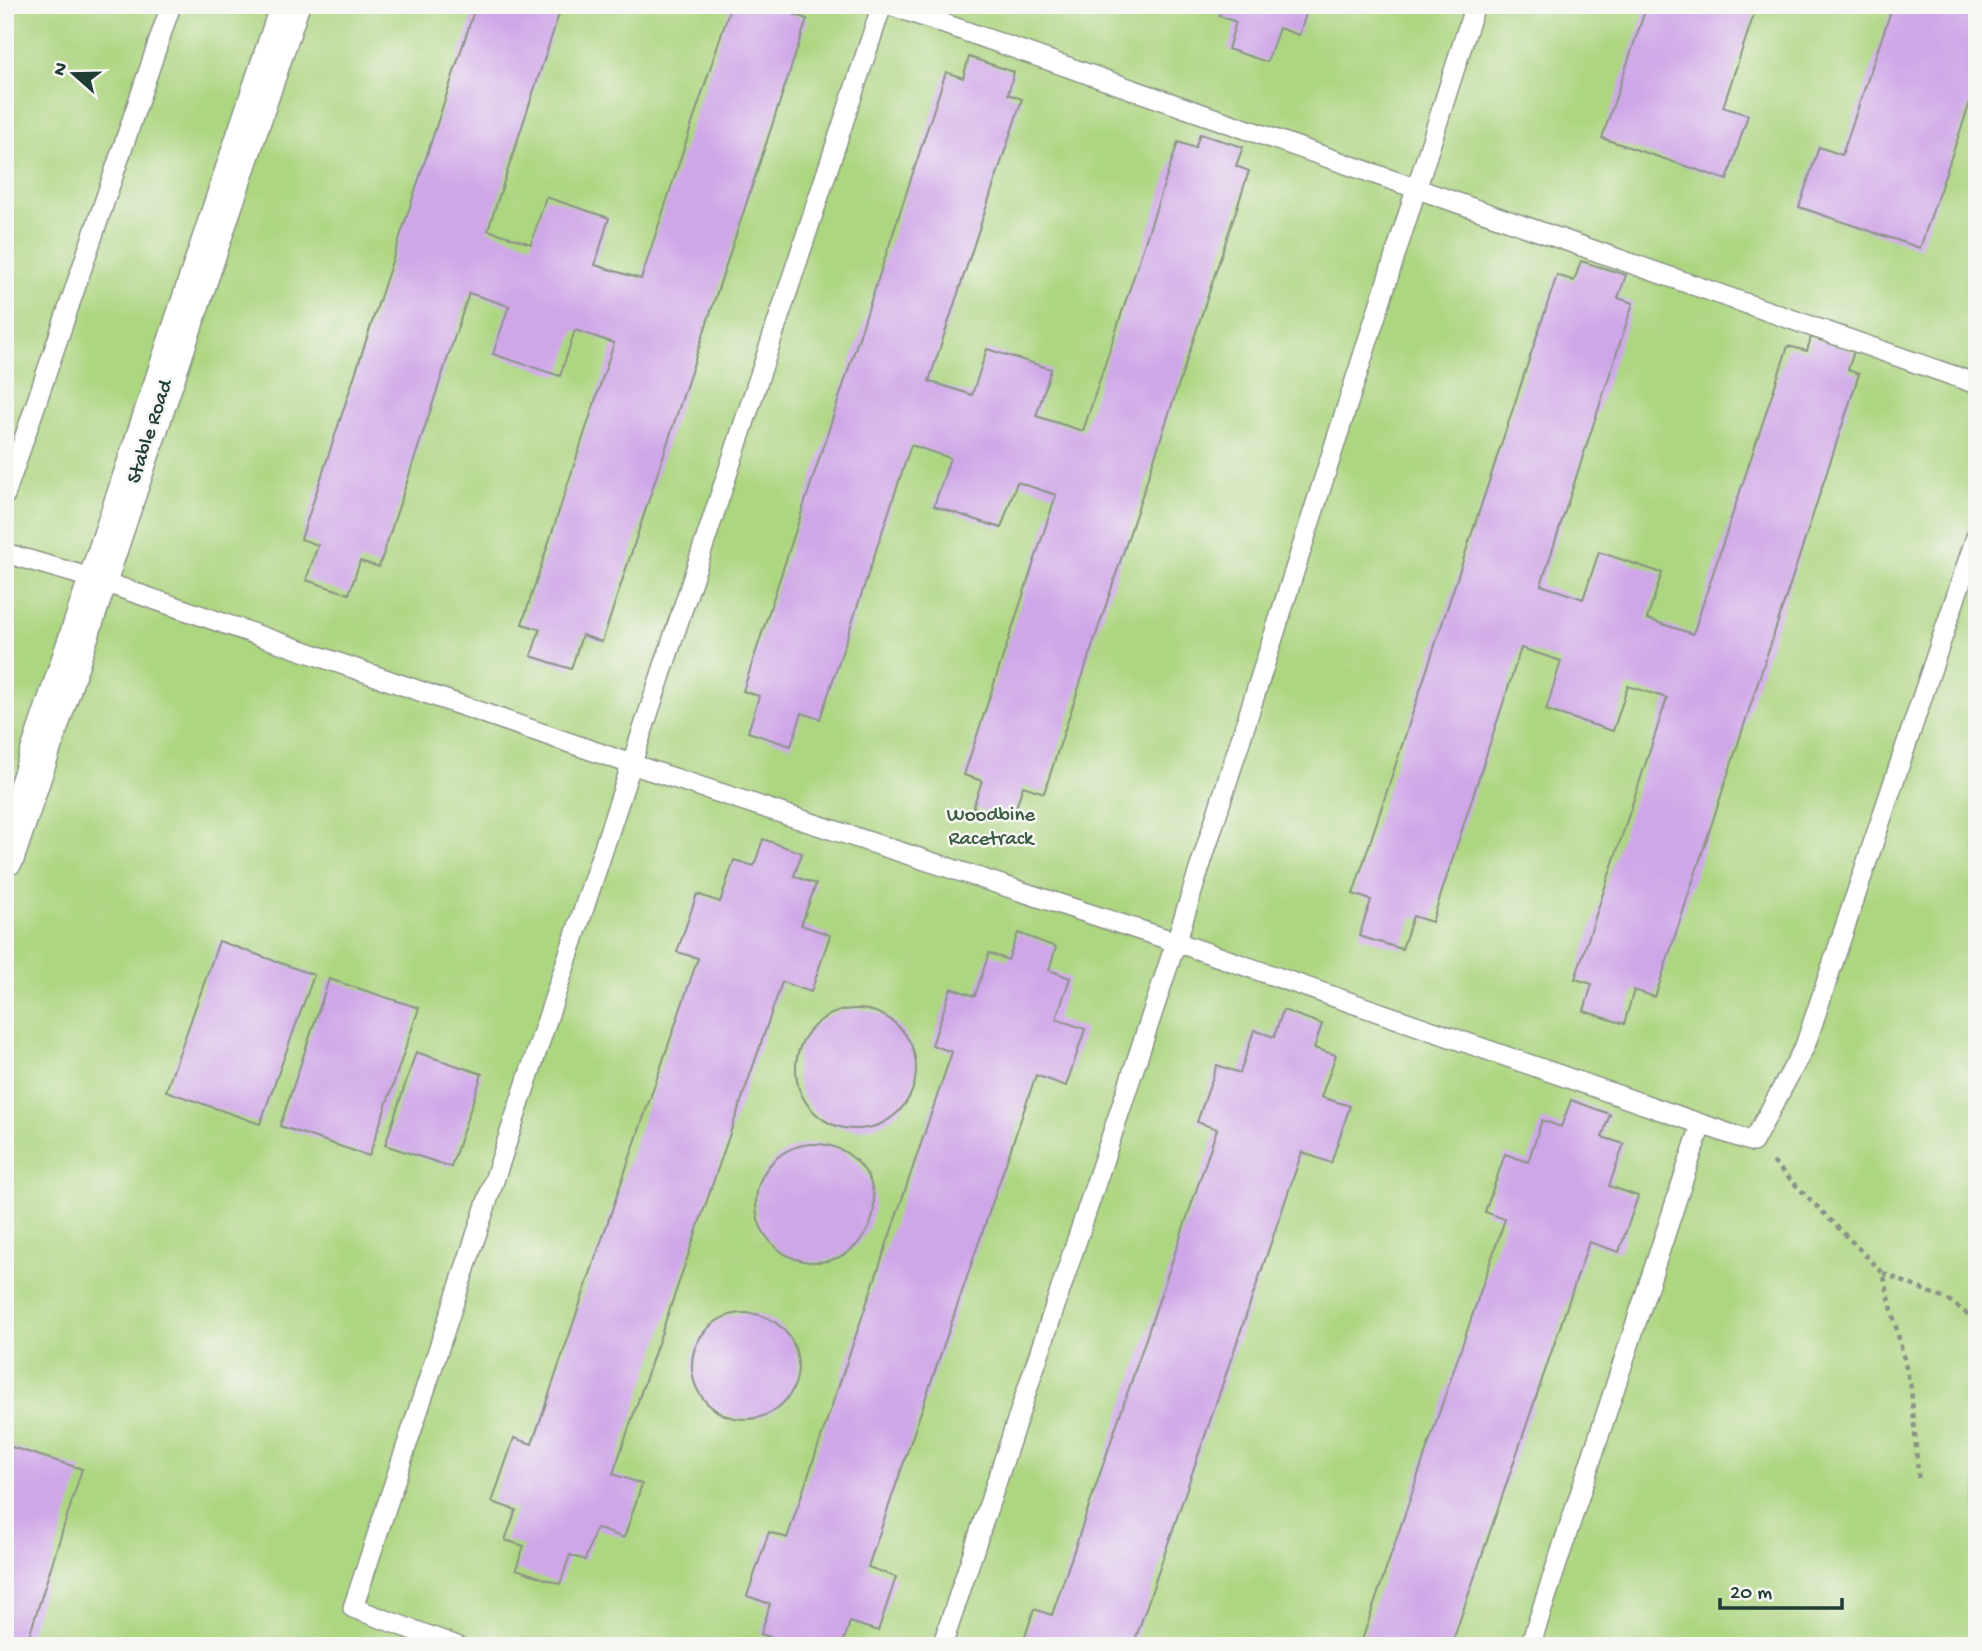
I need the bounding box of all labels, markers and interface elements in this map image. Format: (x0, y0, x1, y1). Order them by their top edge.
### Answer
north arrow (38, 38, 108, 108)
text: N (48, 60, 74, 79)
street label: Stable Road (123, 376, 180, 487)
park label: Woodbine Racetrack (947, 804, 1036, 853)
scale bar (1720, 1567, 1842, 1611)
text: 20 m (1730, 1582, 1772, 1607)

